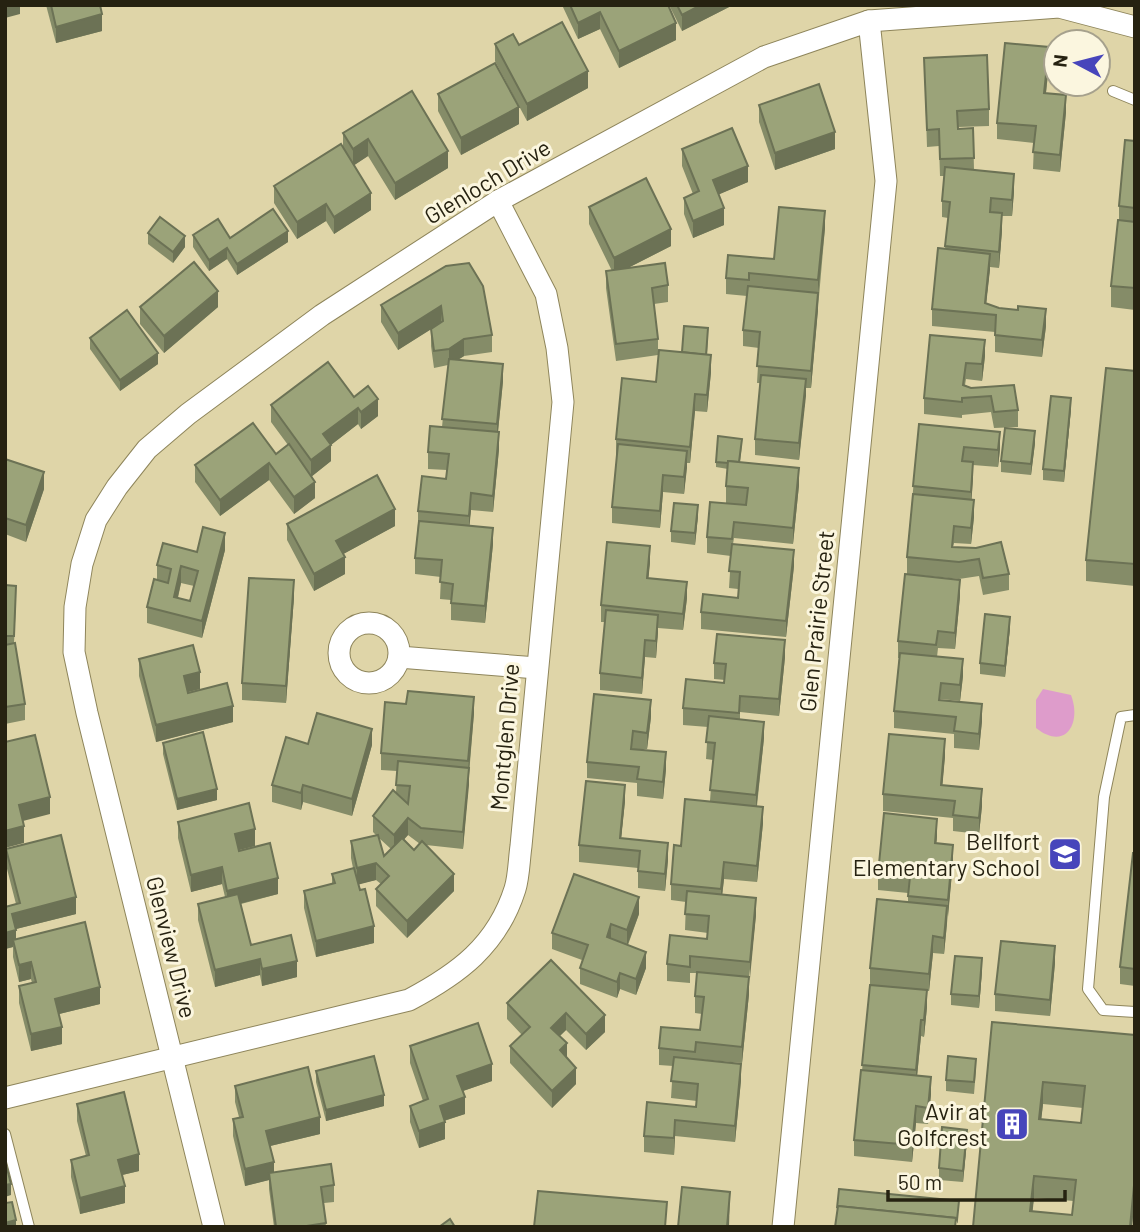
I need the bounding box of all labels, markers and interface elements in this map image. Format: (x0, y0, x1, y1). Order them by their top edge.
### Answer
north arrow (1042, 28, 1112, 98)
text: N (1047, 53, 1072, 69)
street label: Glenloch Drive (419, 132, 555, 230)
street label: Glen Prairie Street (793, 529, 839, 713)
street label: Montglen Drive (484, 662, 524, 812)
place label: Bellfort Elementary School (853, 827, 1040, 881)
school or university icon: Bellfort Elementary School (1046, 835, 1084, 873)
street label: Glenview Drive (141, 873, 203, 1021)
place label: Avir at Golfcrest (897, 1097, 988, 1151)
building icon: Avir at Golfcrest (993, 1105, 1031, 1143)
scale bar (888, 1158, 1065, 1202)
text: 50 m (898, 1169, 942, 1194)

